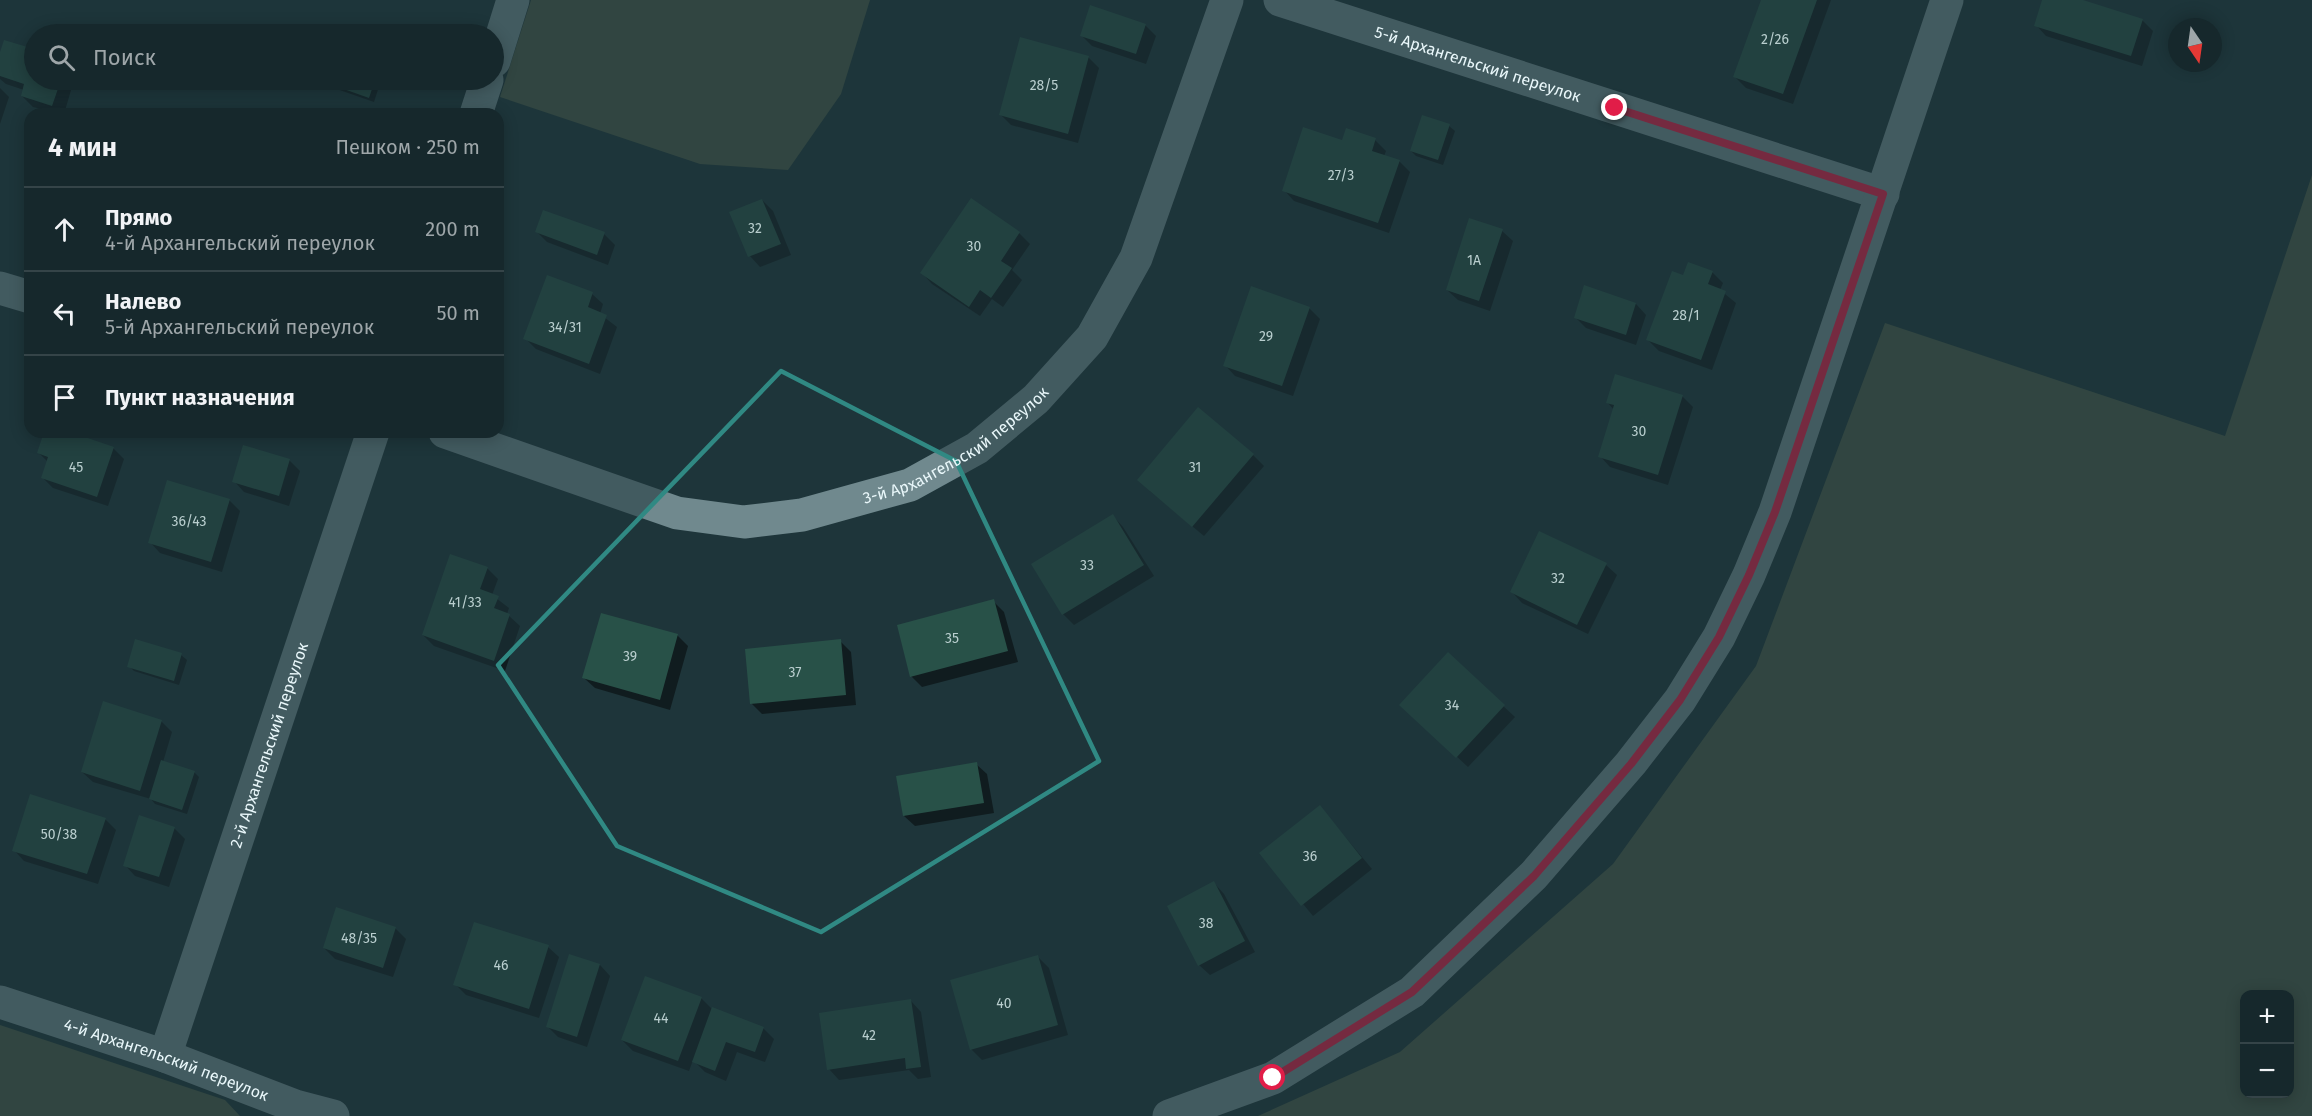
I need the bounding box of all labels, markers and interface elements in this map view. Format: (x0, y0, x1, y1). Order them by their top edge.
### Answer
north arrow (2168, 18, 2222, 72)
street label: 5-й Архангельский переулок (1373, 22, 1584, 106)
search box (24, 24, 504, 90)
house number: 2/26 (1761, 31, 1789, 48)
icon: search (45, 41, 78, 74)
text: Поиск (93, 44, 156, 71)
house number: 28/5 (1030, 77, 1058, 94)
route end (1601, 94, 1627, 120)
text: 4 мин (48, 132, 117, 163)
text: Пешком · 250 m (335, 135, 480, 159)
house number: 27/3 (1328, 167, 1354, 184)
text: Прямо (105, 204, 172, 231)
icon: ahead (48, 213, 81, 246)
text: 200 m (425, 217, 480, 241)
house number: 32 (748, 220, 762, 237)
text: 4-й Архангельский переулок (105, 231, 375, 255)
house number: 30 (967, 238, 982, 255)
house number: 1А (1467, 252, 1481, 269)
text: Налево (105, 288, 181, 315)
icon: left (48, 297, 81, 330)
text: 50 m (436, 301, 480, 325)
house number: 28/1 (1672, 307, 1700, 324)
text: 5-й Архангельский переулок (105, 315, 374, 339)
house number: 34/31 (548, 319, 582, 336)
house number: 29 (1259, 328, 1273, 345)
icon: arrive (48, 381, 81, 414)
street label: 3-й Архангельский переулок (861, 382, 1053, 507)
text: Пункт назначения (105, 384, 295, 411)
house number: 30 (1632, 423, 1647, 440)
house number: 45 (69, 459, 83, 476)
house number: 31 (1189, 459, 1201, 476)
house number: 36/43 (172, 513, 206, 530)
house number: 33 (1080, 557, 1094, 574)
house number: 32 (1551, 570, 1565, 587)
house number: 41/33 (448, 594, 482, 611)
house number: 35 (945, 630, 959, 647)
street label: 2-й Архангельский переулок (226, 639, 312, 850)
house number: 39 (623, 648, 637, 665)
house number: 37 (788, 664, 802, 681)
house number: 34 (1445, 697, 1460, 714)
house number: 50/38 (41, 826, 77, 843)
house number: 36 (1303, 848, 1317, 865)
house number: 38 (1199, 915, 1214, 932)
house number: 48/35 (341, 930, 377, 947)
house number: 46 (494, 957, 508, 974)
map controls (2240, 990, 2294, 1098)
button: + (2240, 990, 2294, 1044)
house number: 40 (996, 995, 1012, 1012)
house number: 44 (654, 1010, 669, 1027)
street label: 4-й Архангельский переулок (62, 1014, 272, 1105)
house number: 42 (862, 1027, 876, 1044)
button: − (2240, 1044, 2294, 1098)
route start (1259, 1064, 1285, 1090)

